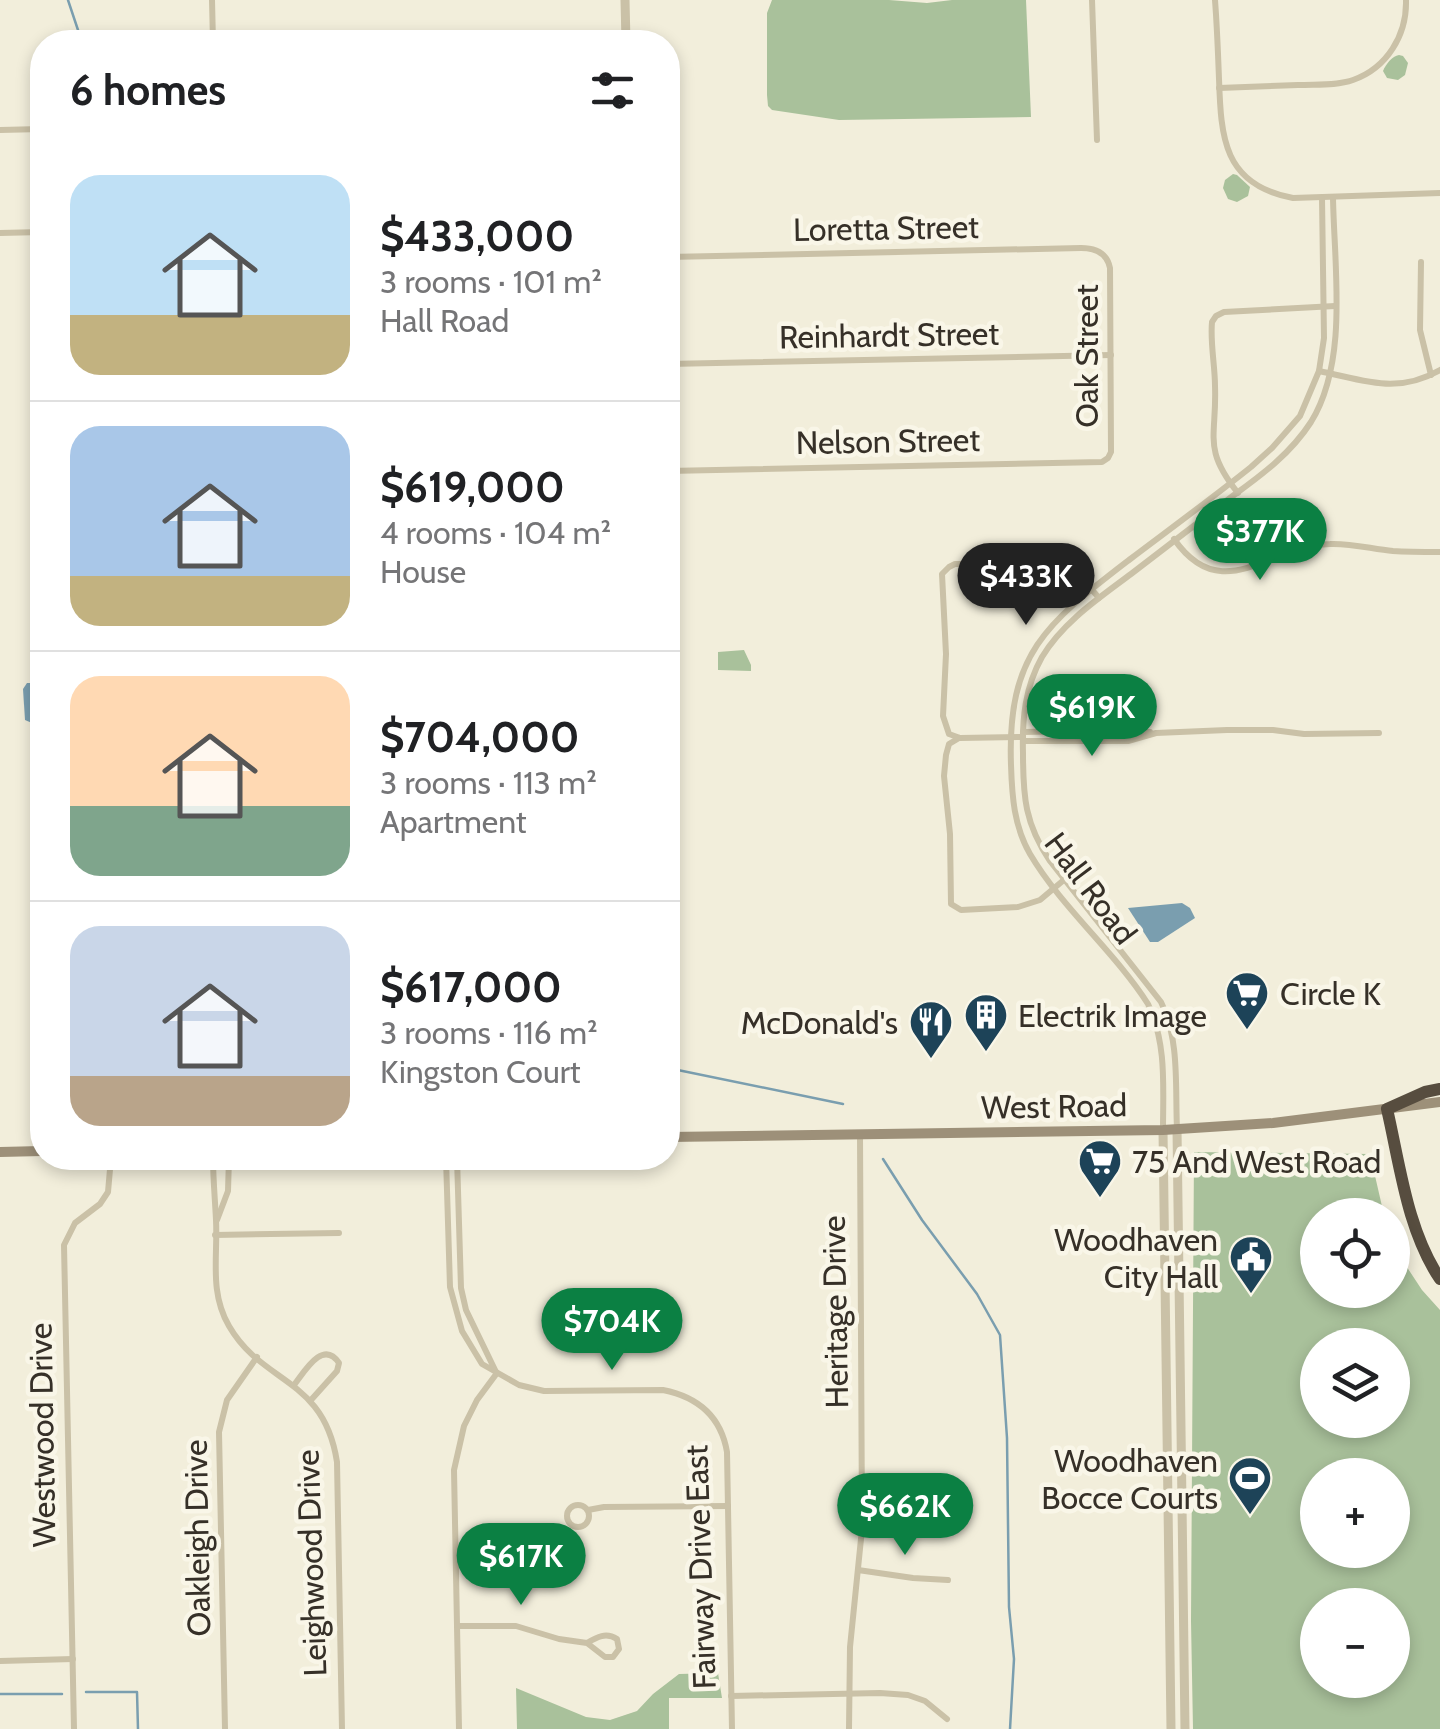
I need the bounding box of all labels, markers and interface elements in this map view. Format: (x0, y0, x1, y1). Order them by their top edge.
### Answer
icon: filters (585, 63, 640, 118)
text: 6 homes (70, 64, 226, 116)
street label: Loretta Street (793, 207, 979, 249)
text: $433,000 (380, 210, 574, 262)
icon: home (150, 215, 270, 335)
text: 3 rooms · 101 m² (380, 262, 602, 301)
street label: Oak Street (1067, 284, 1106, 428)
text: Hall Road (380, 301, 509, 340)
street label: Reinhardt Street (779, 314, 1000, 356)
street label: Nelson Street (796, 420, 981, 462)
text: $619,000 (380, 461, 565, 513)
icon: home (150, 466, 270, 586)
pin: $377K (1190, 498, 1330, 583)
text: $377K (1216, 511, 1304, 550)
text: 4 rooms · 104 m² (380, 513, 611, 552)
pin: $433K (956, 543, 1096, 628)
text: House (380, 552, 466, 591)
text: $433K (980, 556, 1073, 595)
pin: $619K (1022, 674, 1162, 759)
text: $619K (1049, 687, 1135, 726)
text: $704,000 (380, 711, 579, 763)
icon: home (150, 716, 270, 836)
text: 3 rooms · 113 m² (380, 763, 597, 802)
text: Apartment (380, 802, 527, 841)
street label: Hall Road (1037, 825, 1145, 951)
text: $617,000 (380, 961, 562, 1013)
icon: home (150, 966, 270, 1086)
supermarket icon: Circle K (1224, 970, 1270, 1031)
place label: Circle K (1280, 974, 1381, 1013)
building icon: Electrik Image (963, 992, 1009, 1053)
place label: Electrik Image (1018, 996, 1207, 1035)
restaurant icon: McDonald's (908, 999, 954, 1060)
place label: McDonald's (741, 1003, 898, 1042)
text: 3 rooms · 116 m² (380, 1013, 598, 1052)
text: Kingston Court (380, 1052, 581, 1091)
street label: West Road (981, 1085, 1127, 1127)
supermarket icon: 75 And West Road (1077, 1138, 1123, 1199)
place label: 75 And West Road (1132, 1142, 1381, 1181)
map controls (1300, 1198, 1410, 1698)
button: locate (1300, 1198, 1410, 1308)
street label: Heritage Drive (814, 1215, 856, 1409)
place label: Woodhaven City Hall (1054, 1220, 1218, 1296)
public building icon: Woodhaven City Hall (1228, 1234, 1274, 1295)
pin: $704K (542, 1288, 682, 1373)
text: $704K (563, 1301, 661, 1340)
street label: Westwood Drive (21, 1322, 63, 1548)
button: layers (1300, 1328, 1410, 1438)
street label: Oakleigh Drive (176, 1439, 218, 1637)
place label: Woodhaven Bocce Courts (1041, 1441, 1218, 1517)
street label: Fairway Drive East (676, 1444, 724, 1690)
street label: Leighwood Drive (288, 1449, 334, 1677)
sports icon: Woodhaven Bocce Courts (1227, 1455, 1273, 1516)
button: + (1300, 1458, 1410, 1568)
pin: $662K (835, 1473, 975, 1558)
text: $662K (859, 1486, 951, 1525)
pin: $617K (451, 1523, 591, 1608)
text: $617K (479, 1536, 563, 1575)
button: − (1300, 1588, 1410, 1698)

